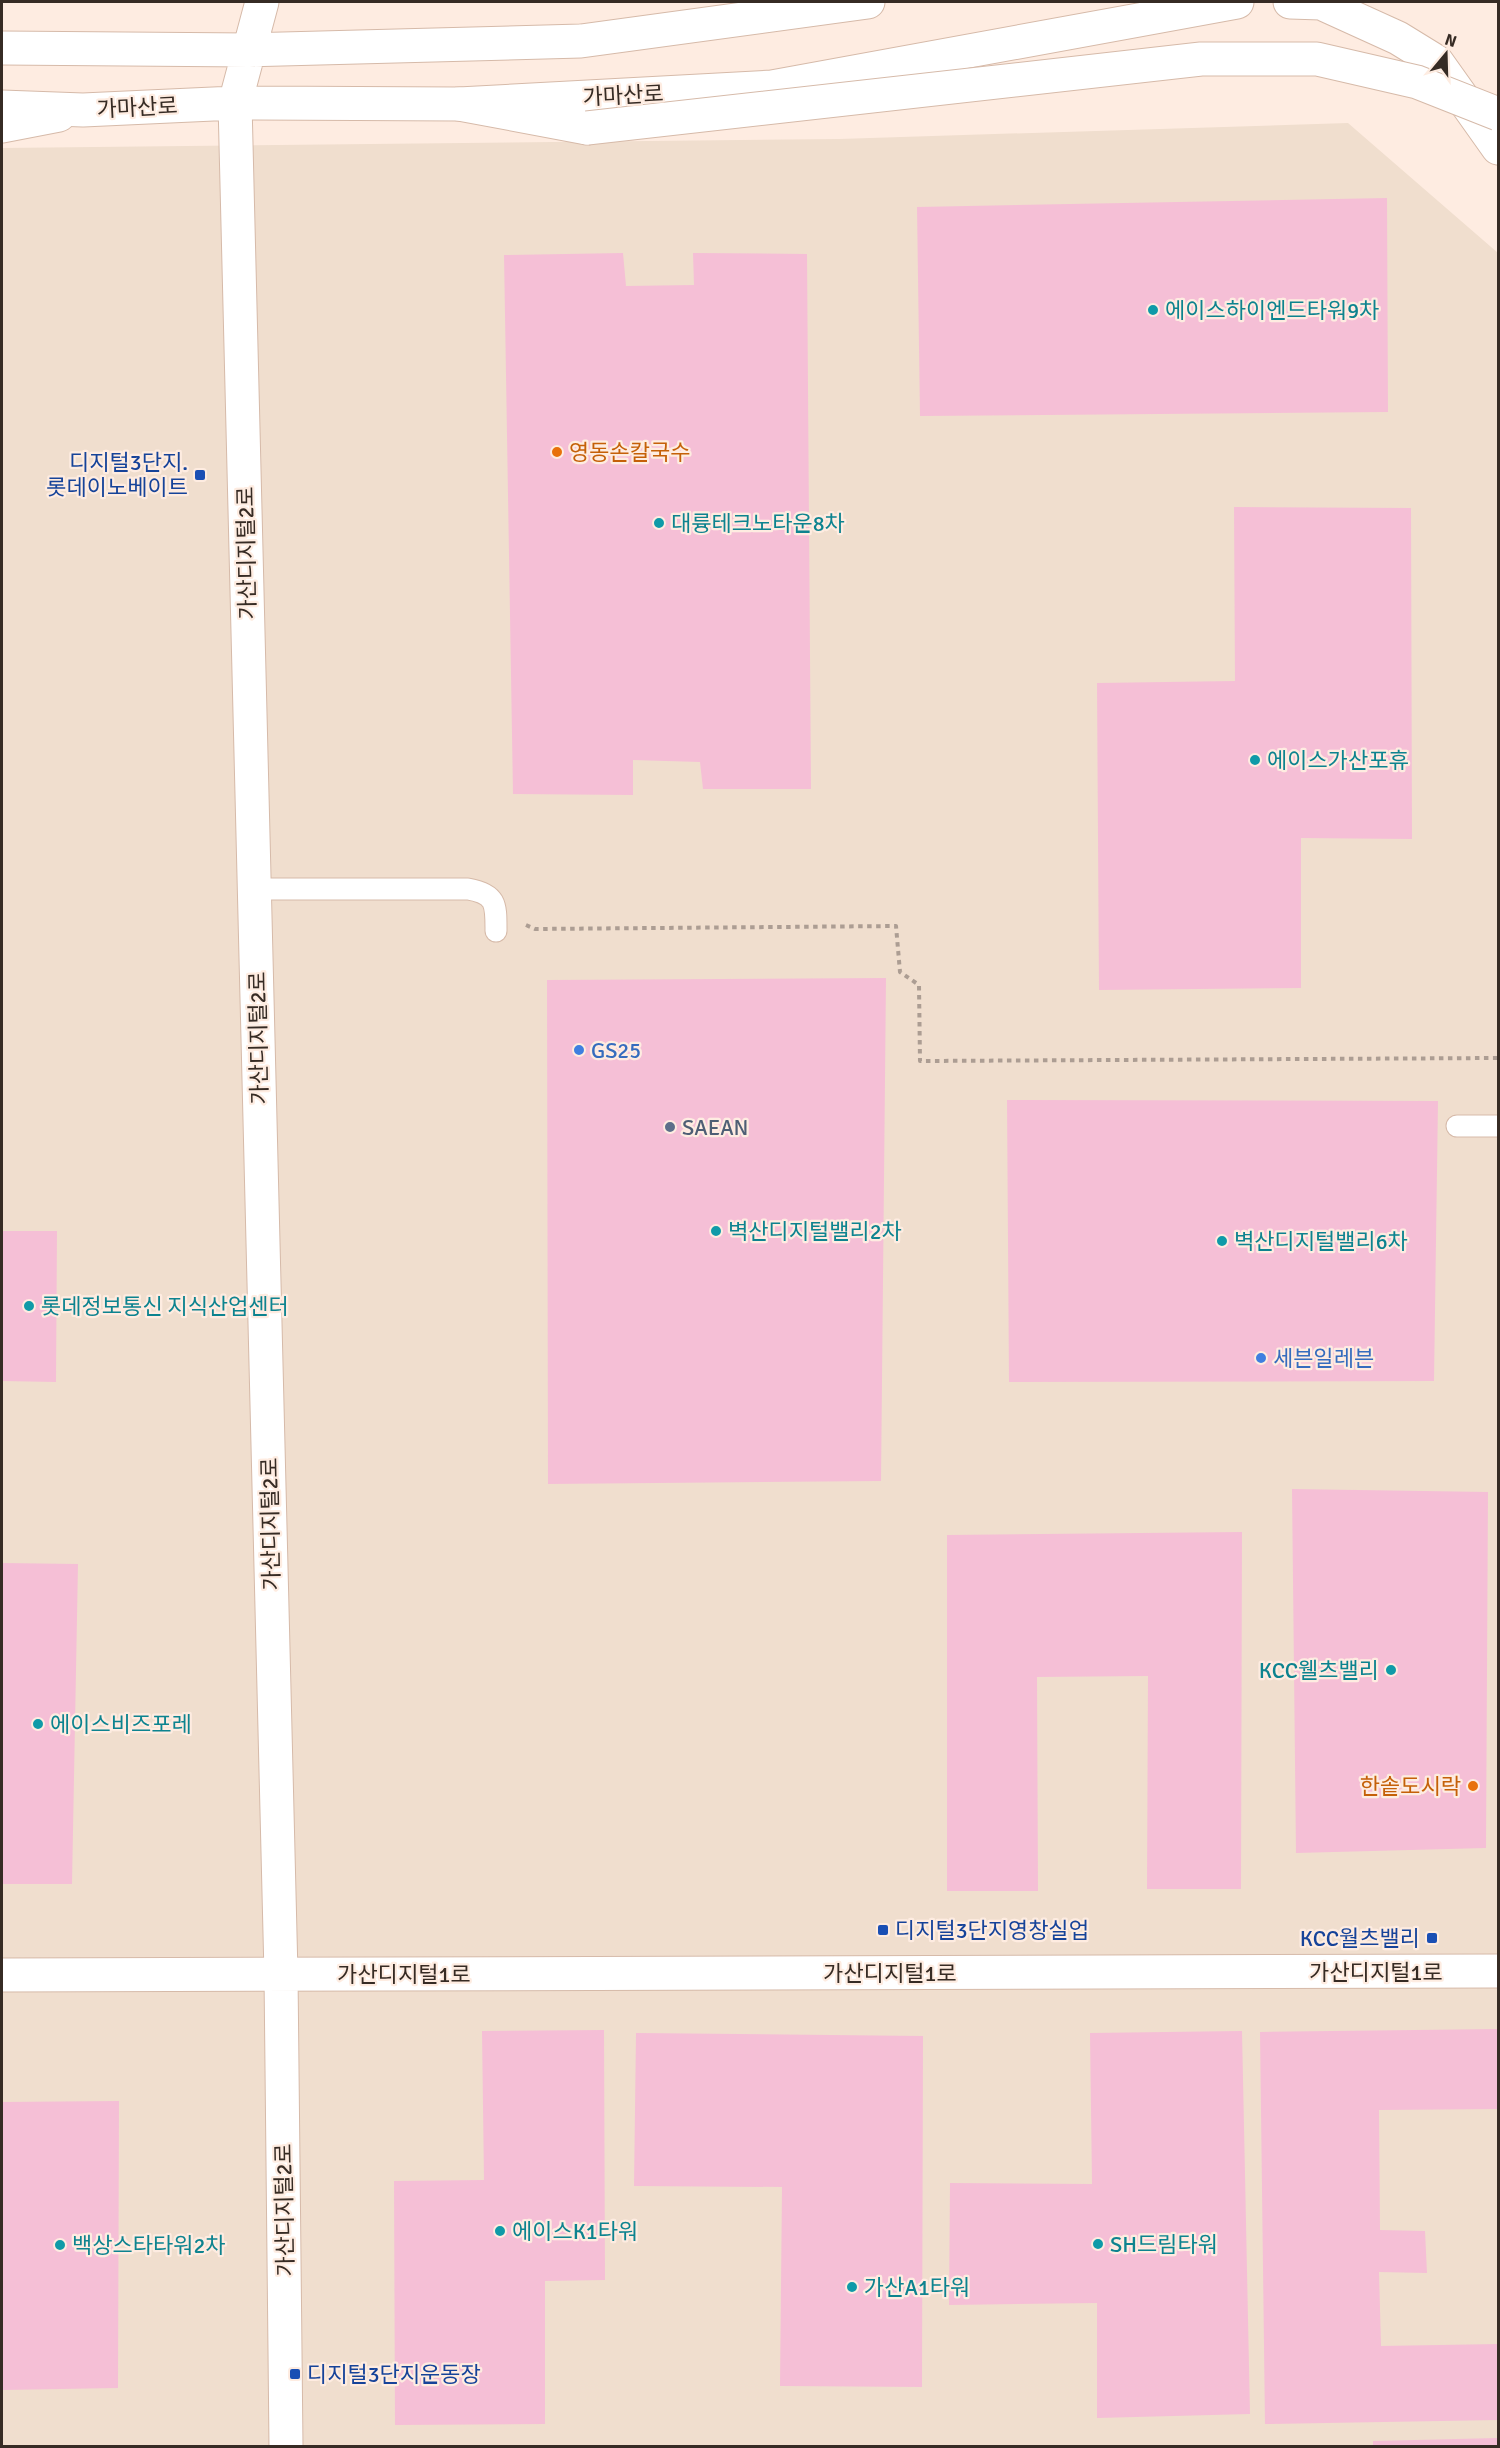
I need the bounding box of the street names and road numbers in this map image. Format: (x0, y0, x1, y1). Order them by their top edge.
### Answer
street label: 가마산로 (582, 80, 664, 111)
street label: 가마산로 (96, 92, 178, 123)
street label: 가산디지털2로 (232, 486, 261, 620)
street label: 가산디지털2로 (244, 971, 273, 1105)
street label: 가산디지털2로 (256, 1457, 285, 1591)
street label: 가산디지털1로 (1309, 1959, 1443, 1986)
street label: 가산디지털1로 (823, 1960, 957, 1987)
street label: 가산디지털1로 (337, 1961, 471, 1988)
street label: 가산디지털2로 (270, 2143, 299, 2277)

